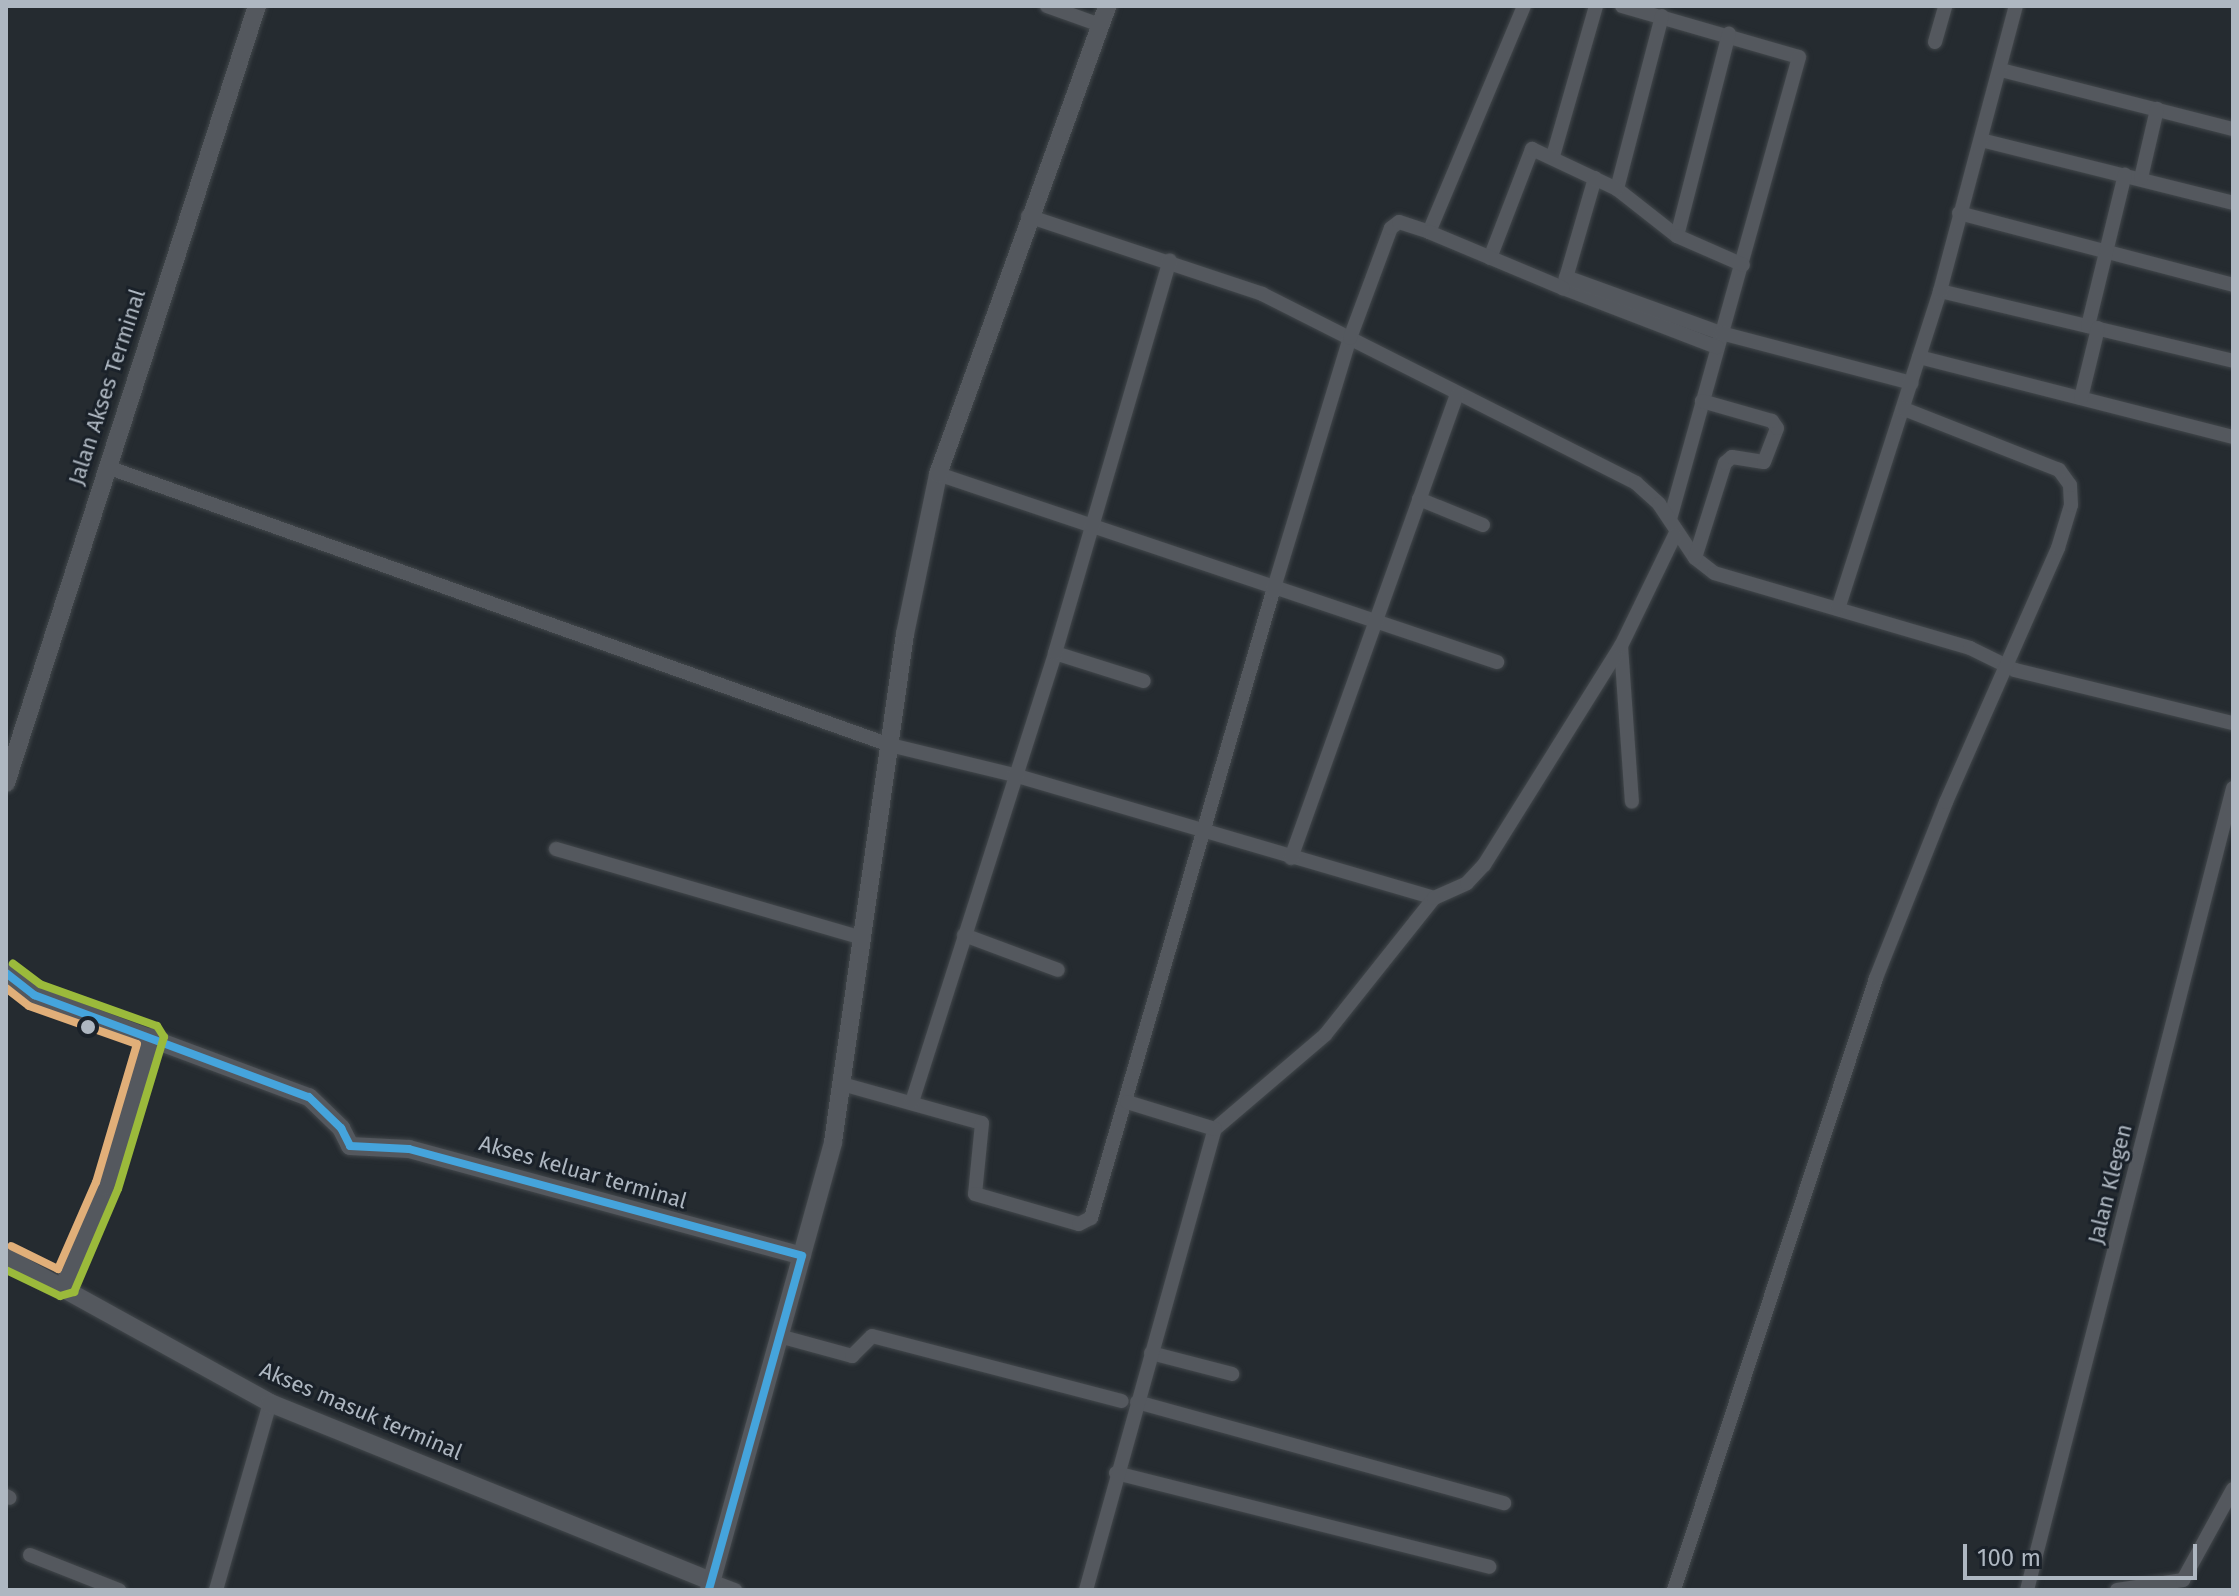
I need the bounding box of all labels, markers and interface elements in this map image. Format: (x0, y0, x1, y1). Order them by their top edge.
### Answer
street label: Jalan Akses Terminal (63, 286, 151, 488)
unlabelled marker (80, 1019, 96, 1035)
street label: Jalan Klegen (2082, 1121, 2138, 1247)
street label: Akses keluar terminal (476, 1130, 690, 1214)
street label: Akses masuk terminal (256, 1356, 466, 1466)
scale bar (1967, 1528, 2201, 1578)
text: 100 m (1977, 1544, 2041, 1572)

